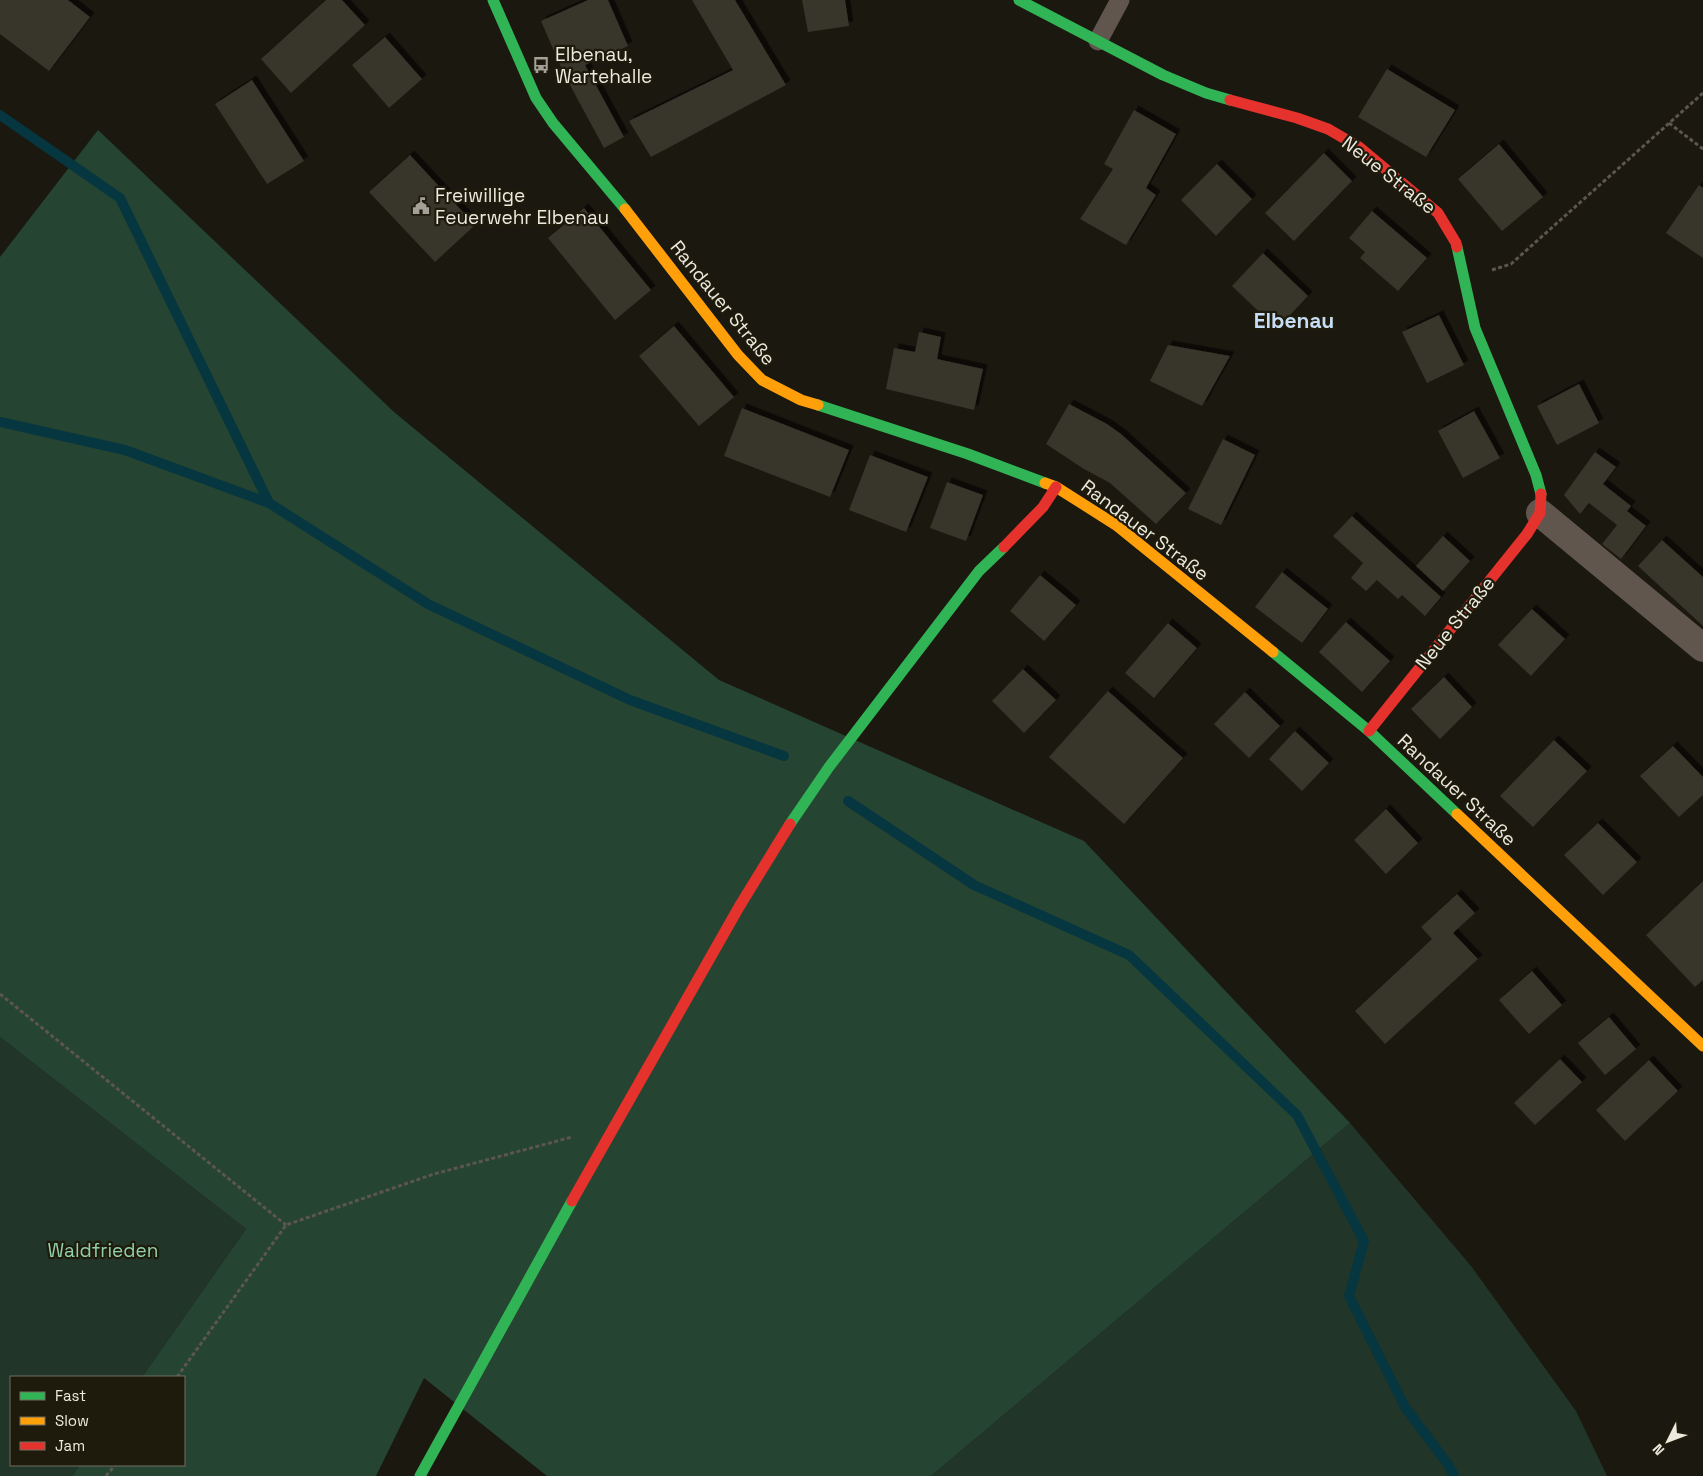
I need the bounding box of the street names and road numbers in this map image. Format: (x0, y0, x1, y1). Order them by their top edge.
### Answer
street label: Neue Straße (1337, 130, 1441, 220)
street label: Randauer Straße (665, 235, 781, 371)
street label: Randauer Straße (1076, 474, 1214, 586)
street label: Neue Straße (1410, 571, 1500, 675)
street label: Randauer Straße (1392, 728, 1522, 852)

